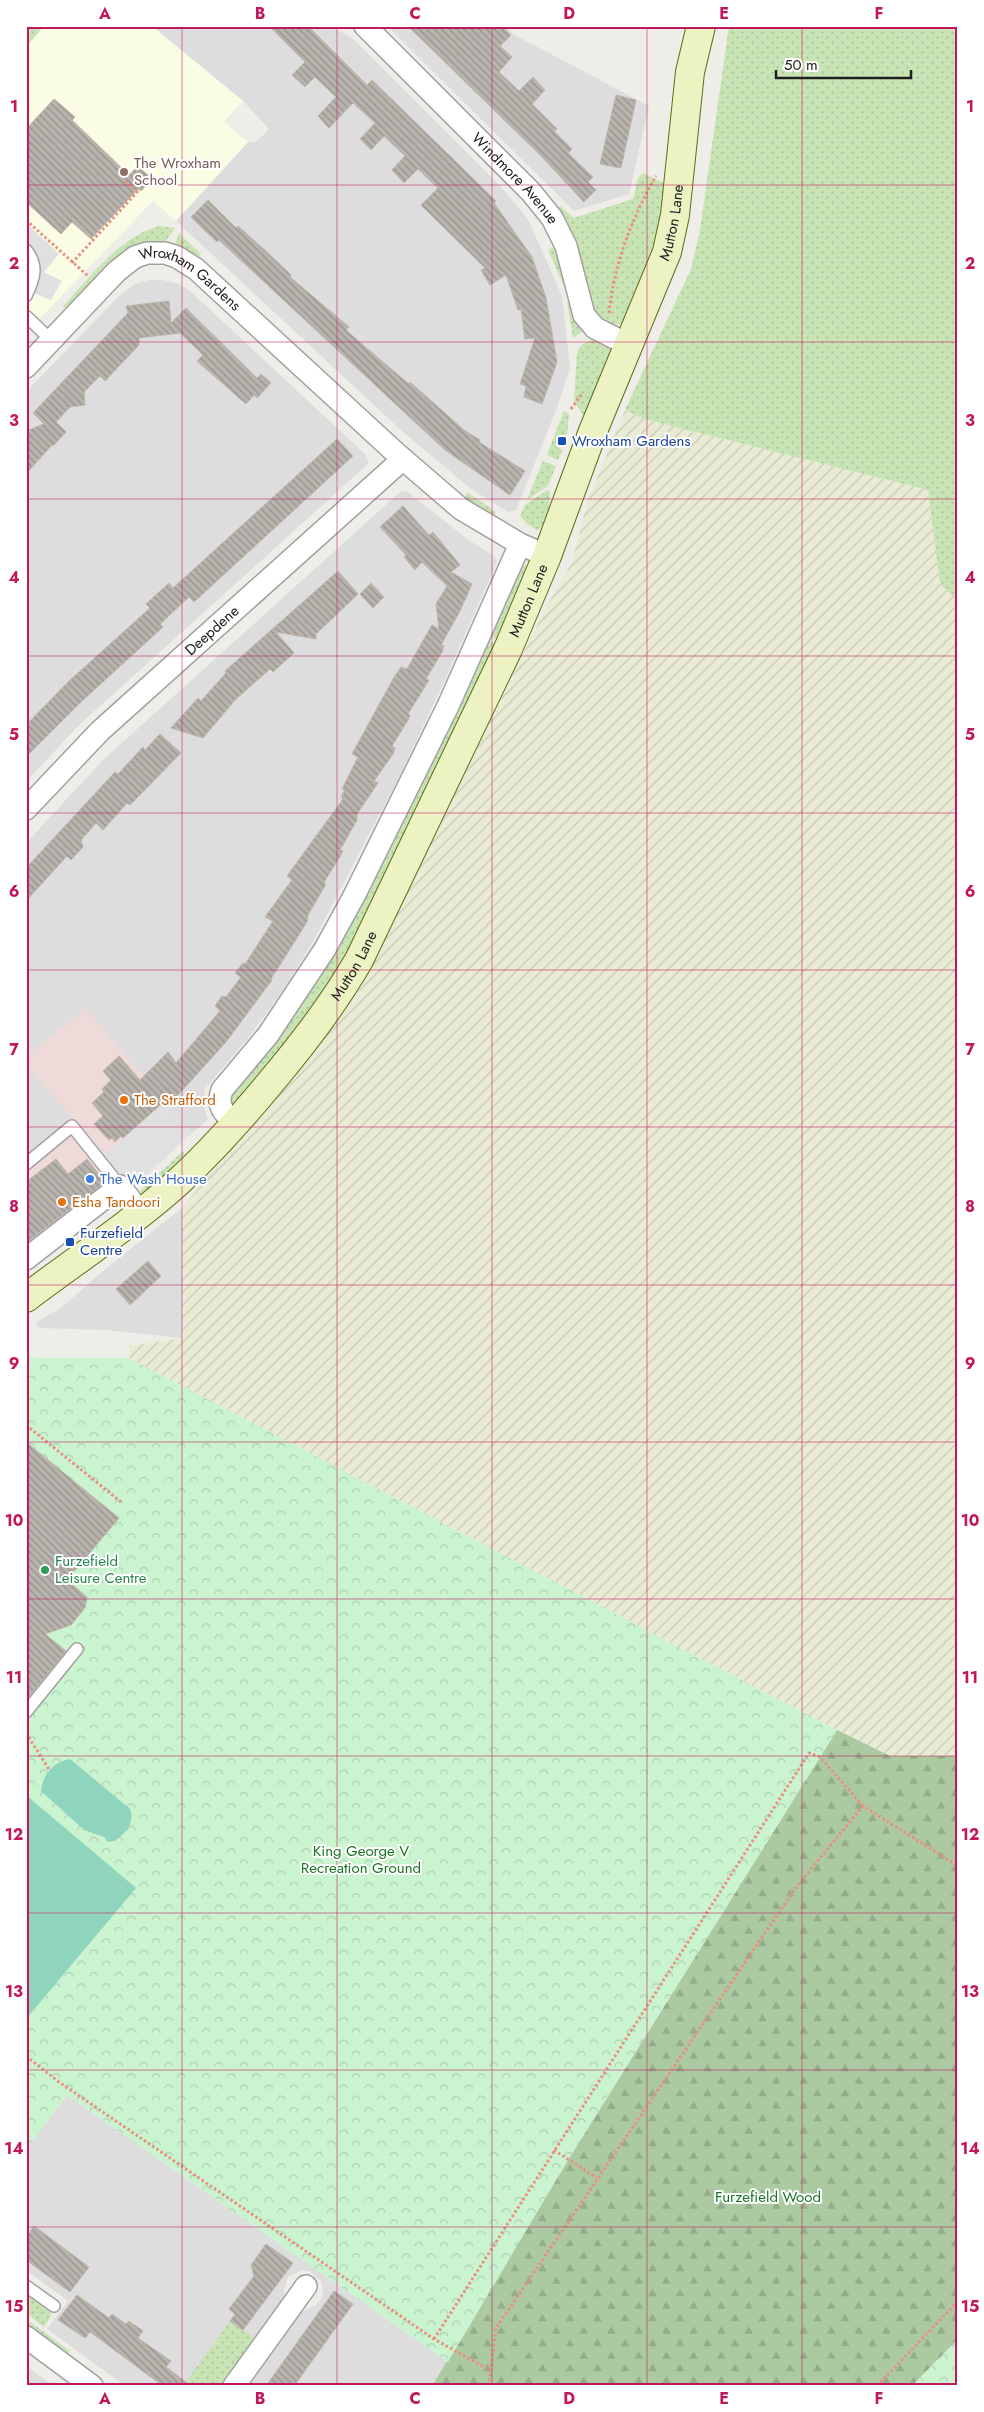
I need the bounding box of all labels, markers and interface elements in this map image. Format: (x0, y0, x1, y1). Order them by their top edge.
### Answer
text: A (98, 2, 111, 25)
text: B (255, 2, 265, 25)
text: C (409, 2, 421, 25)
text: D (563, 2, 575, 25)
text: E (719, 2, 729, 25)
text: F (875, 2, 883, 25)
scale bar (776, 48, 912, 80)
text: 50 m (784, 54, 818, 76)
text: 1 (10, 95, 18, 118)
text: 1 (966, 95, 974, 118)
street label: Windmore Avenue (466, 127, 564, 228)
place label: The Wroxham School (134, 152, 221, 191)
marker: The Wroxham School (118, 166, 130, 178)
street label: Mutton Lane (653, 183, 689, 264)
street label: Wroxham Gardens (136, 240, 246, 316)
text: 2 (9, 252, 19, 275)
text: 2 (965, 252, 975, 275)
text: 3 (9, 409, 19, 432)
text: 3 (965, 409, 975, 432)
place label: Wroxham Gardens (572, 430, 690, 452)
marker: Wroxham Gardens (556, 435, 568, 447)
street label: Mutton Lane (503, 560, 554, 640)
text: 4 (8, 566, 20, 589)
text: 4 (964, 566, 976, 589)
street label: Deepdene (180, 600, 244, 661)
text: 5 (9, 723, 19, 746)
text: 5 (965, 723, 975, 746)
text: 6 (9, 880, 19, 903)
text: 6 (965, 880, 975, 903)
street label: Mutton Lane (325, 927, 383, 1005)
text: 7 (9, 1038, 19, 1061)
text: 7 (965, 1038, 975, 1061)
place label: The Strafford (134, 1089, 216, 1111)
marker: The Strafford (118, 1094, 130, 1106)
place label: The Wash House (100, 1168, 207, 1190)
marker: The Wash House (84, 1173, 96, 1185)
place label: Esha Tandoori (72, 1191, 160, 1213)
text: 8 (9, 1195, 19, 1218)
text: 8 (965, 1195, 975, 1218)
marker: Esha Tandoori (56, 1196, 68, 1208)
place label: Furzefield Centre (80, 1222, 143, 1261)
marker: Furzefield Centre (64, 1236, 76, 1248)
text: 9 (9, 1352, 19, 1375)
text: 9 (965, 1352, 975, 1375)
text: 10 (5, 1509, 23, 1532)
text: 10 (961, 1509, 979, 1532)
place label: Furzefield Leisure Centre (55, 1550, 147, 1589)
marker: Furzefield Leisure Centre (39, 1564, 51, 1576)
text: 11 (6, 1666, 22, 1689)
text: 11 (962, 1666, 978, 1689)
text: 12 (5, 1823, 23, 1846)
text: 12 (961, 1823, 979, 1846)
park label: King George V Recreation Ground (301, 1840, 421, 1879)
text: 13 (5, 1980, 23, 2003)
text: 13 (961, 1980, 979, 2003)
text: 14 (4, 2137, 24, 2160)
text: 14 (960, 2137, 980, 2160)
park label: Furzefield Wood (715, 2186, 821, 2208)
text: 15 (5, 2295, 23, 2318)
text: 15 (961, 2295, 979, 2318)
text: A (98, 2387, 111, 2410)
text: B (255, 2387, 265, 2410)
text: C (409, 2387, 421, 2410)
text: D (563, 2387, 575, 2410)
text: E (719, 2387, 729, 2410)
text: F (875, 2387, 883, 2410)

